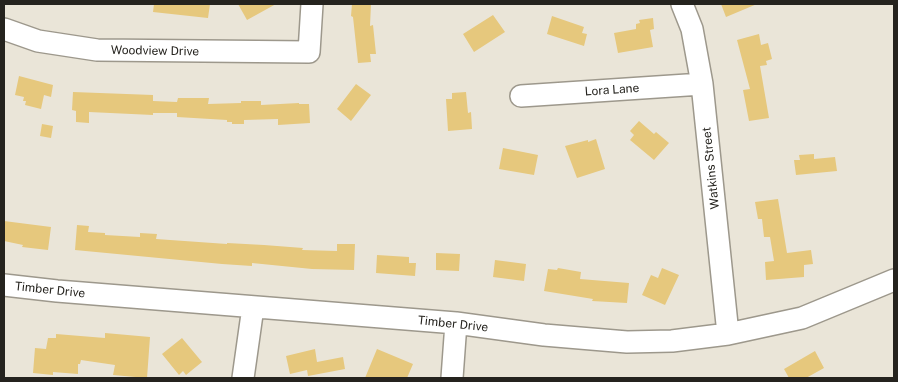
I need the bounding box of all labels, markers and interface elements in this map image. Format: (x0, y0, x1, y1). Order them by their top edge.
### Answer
street label: Woodview Drive (111, 43, 199, 59)
street label: Lora Lane (584, 81, 640, 99)
street label: Watkins Street (700, 126, 722, 210)
street label: Timber Drive (14, 279, 86, 301)
street label: Timber Drive (417, 313, 489, 335)

